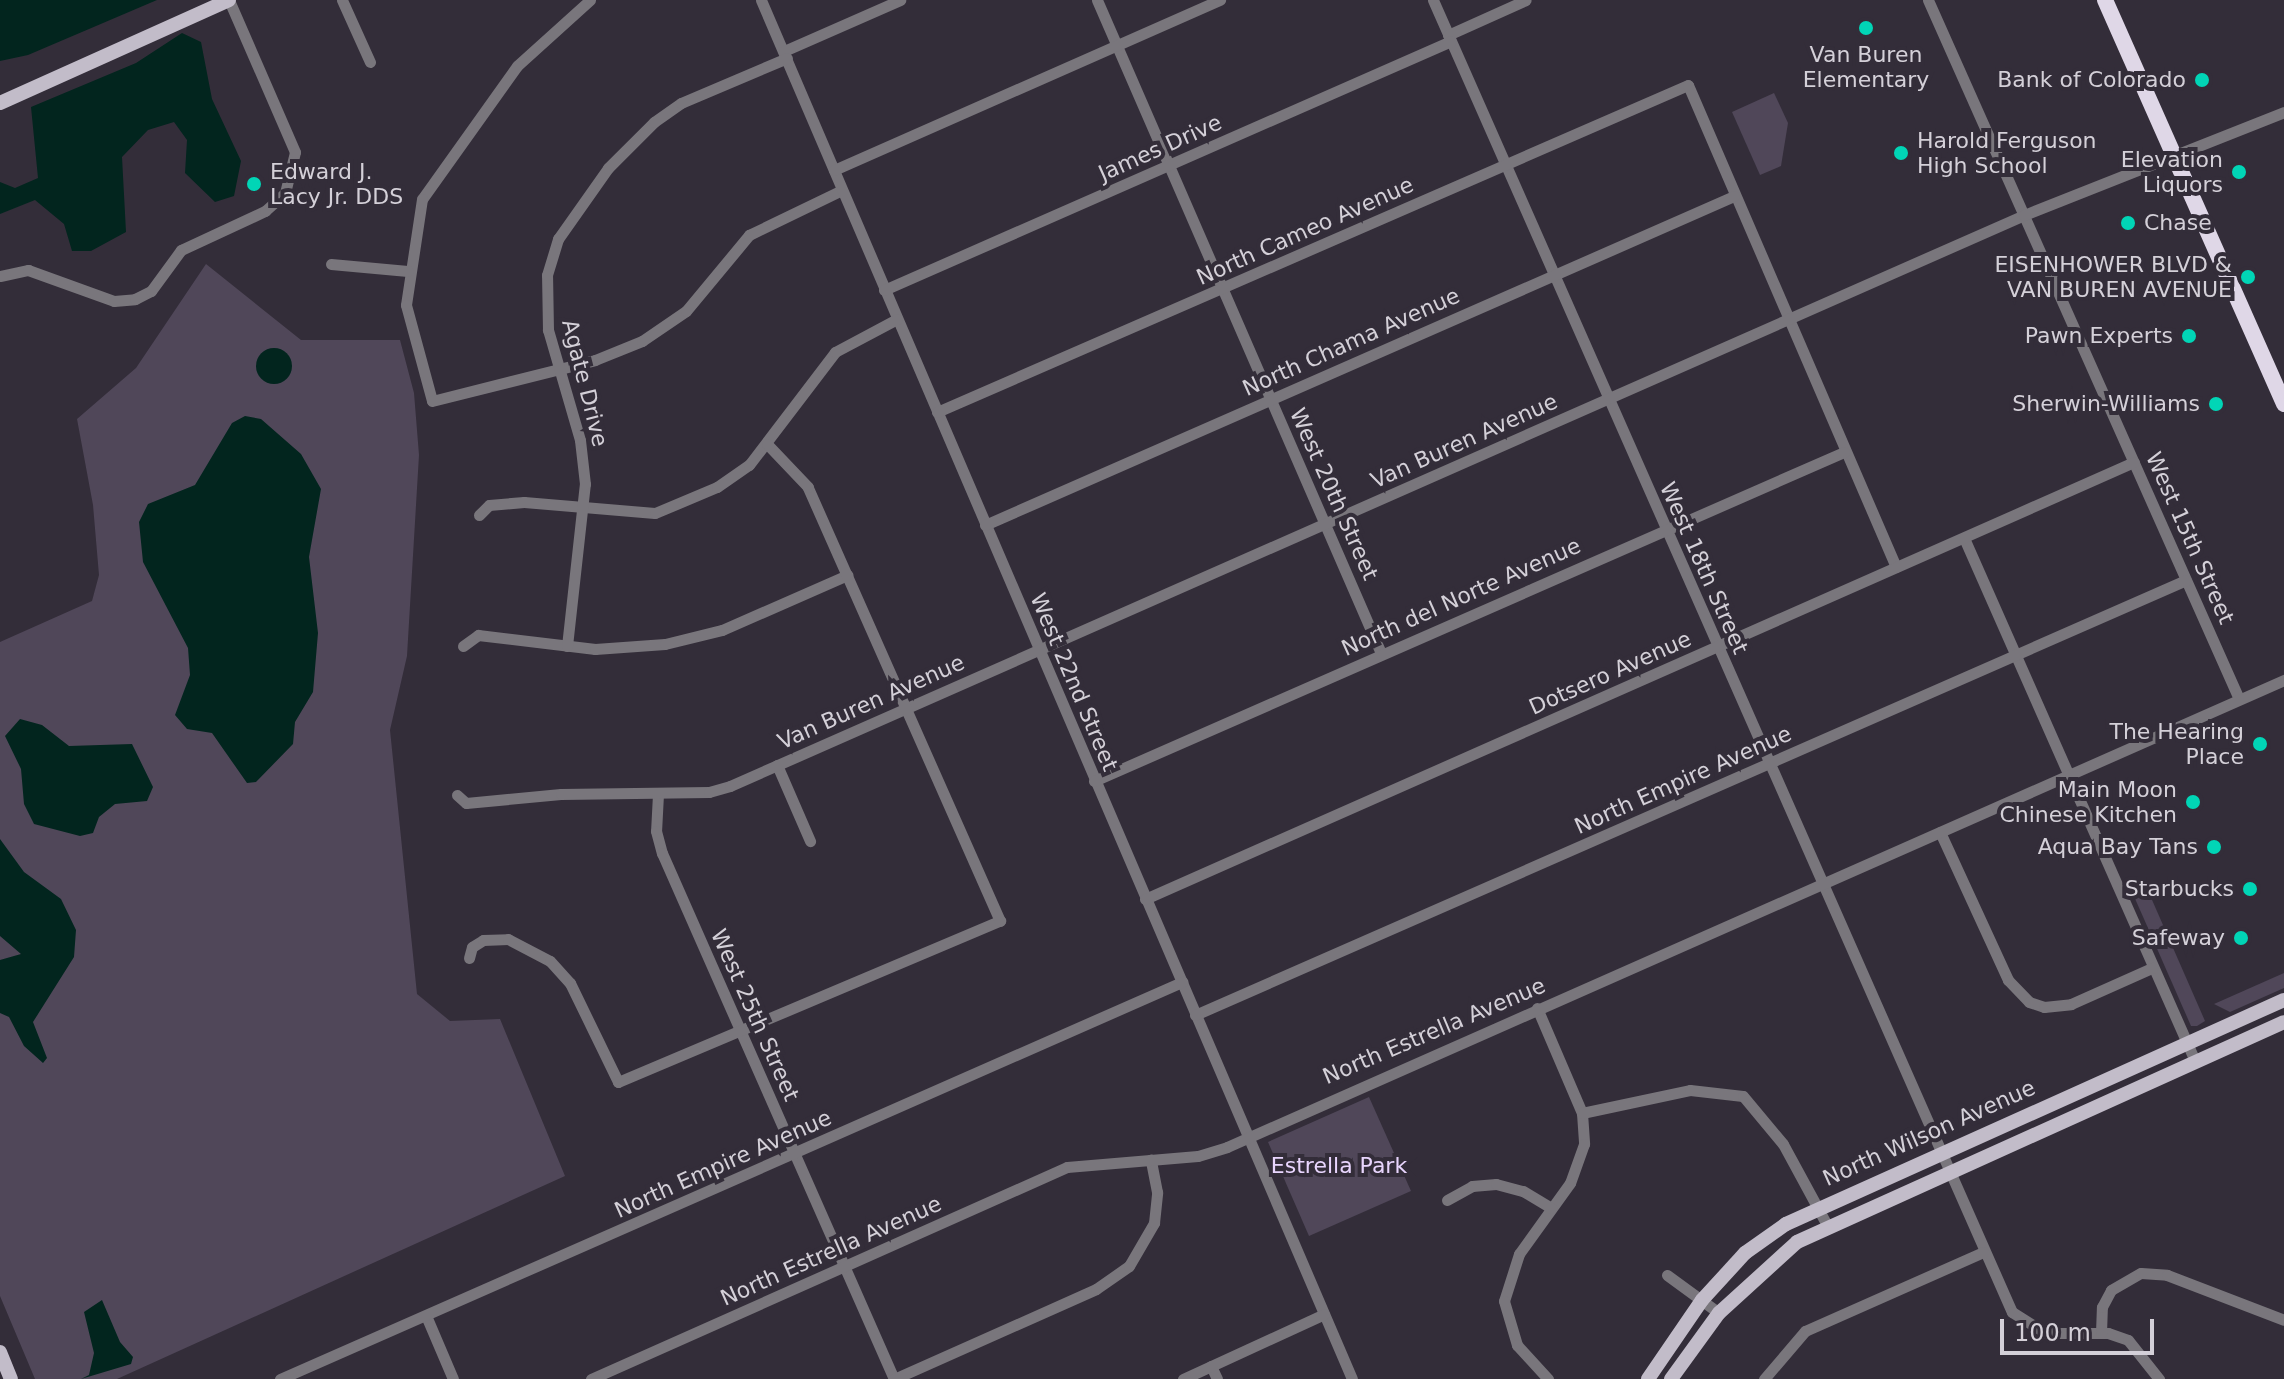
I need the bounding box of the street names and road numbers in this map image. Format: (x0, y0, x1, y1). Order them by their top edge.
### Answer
street label: James Drive (1094, 109, 1226, 187)
street label: North Cameo Avenue (1193, 171, 1417, 291)
street label: North Chama Avenue (1238, 282, 1464, 402)
street label: Agate Drive (556, 317, 614, 449)
street label: Van Buren Avenue (1367, 388, 1561, 494)
street label: West 20th Street (1284, 404, 1384, 584)
street label: West 15th Street (2140, 448, 2240, 628)
street label: West 18th Street (1654, 478, 1754, 658)
street label: North del Norte Avenue (1337, 532, 1585, 662)
street label: West 22nd Street (1025, 589, 1123, 775)
street label: Dotsero Avenue (1525, 625, 1695, 721)
street label: Van Buren Avenue (774, 649, 968, 755)
street label: North Empire Avenue (1570, 720, 1796, 840)
street label: West 25th Street (705, 925, 805, 1105)
street label: North Estrella Avenue (1319, 972, 1549, 1090)
street label: North Wilson Avenue (1819, 1074, 2039, 1192)
street label: North Empire Avenue (610, 1104, 836, 1224)
street label: North Estrella Avenue (716, 1190, 946, 1312)

